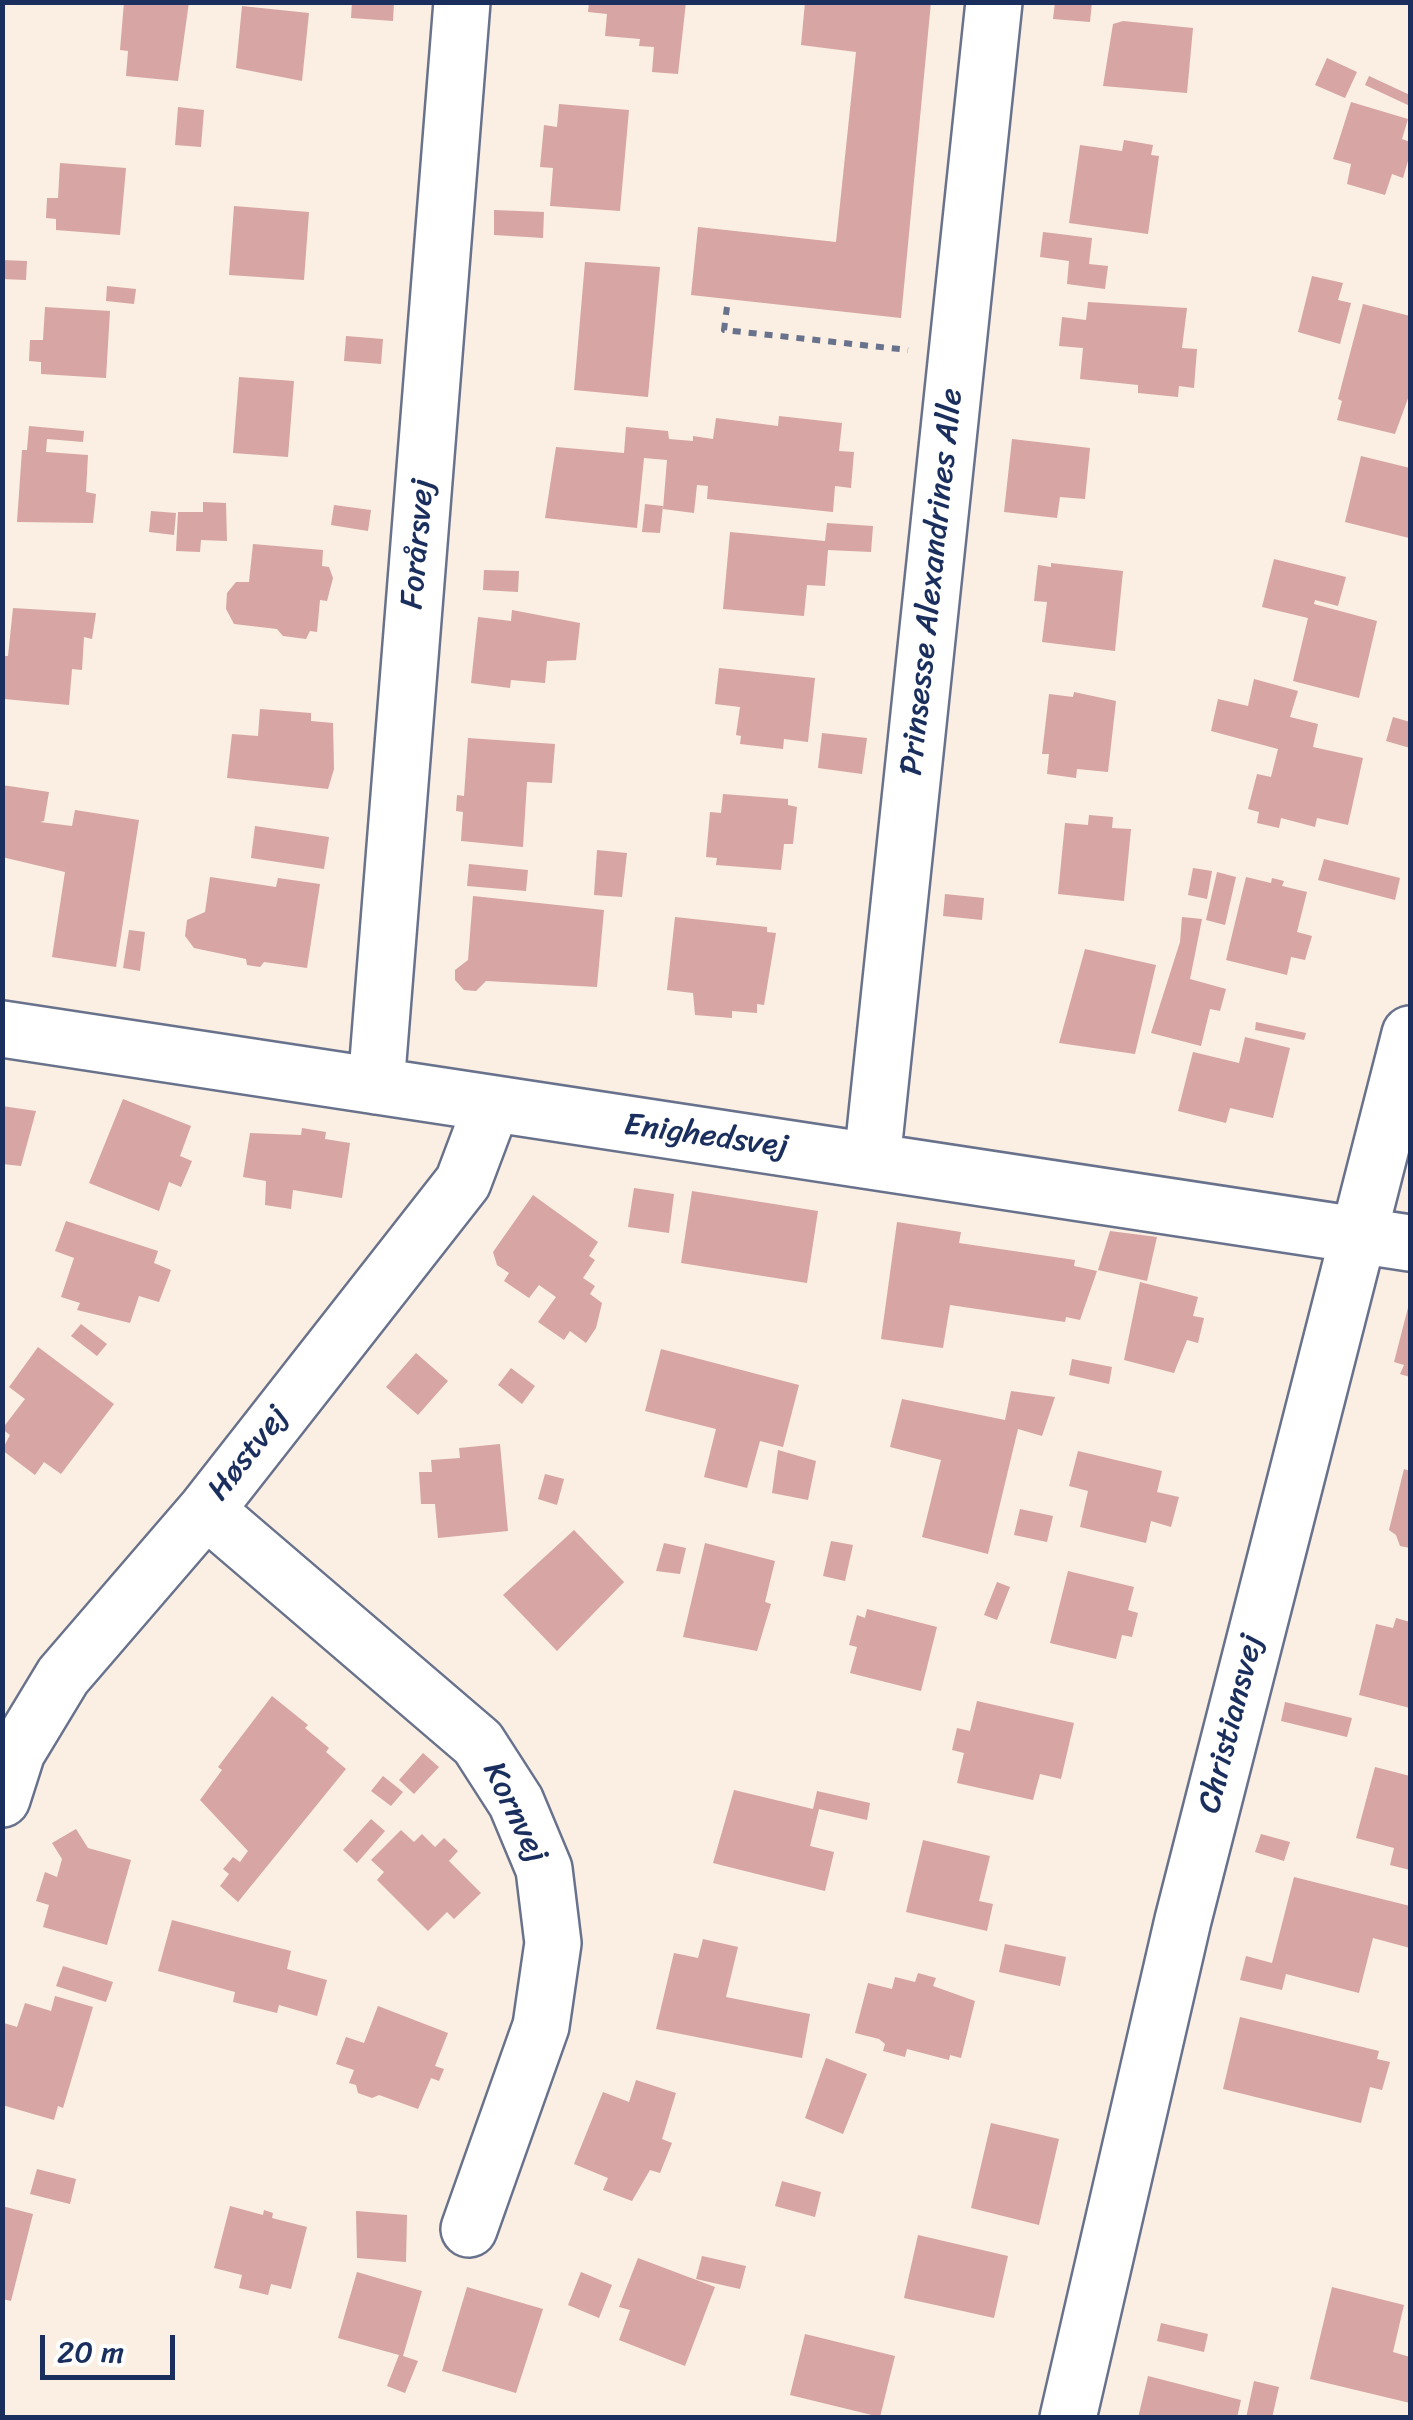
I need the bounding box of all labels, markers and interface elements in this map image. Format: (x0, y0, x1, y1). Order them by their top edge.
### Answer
street label: Prinsesse Alexandrines Alle (894, 387, 972, 777)
street label: Forårsvej (394, 477, 444, 611)
street label: Enighedsvej (621, 1106, 791, 1168)
street label: Høstvej (200, 1399, 298, 1509)
street label: Christiansvej (1191, 1631, 1273, 1817)
street label: Kornvej (473, 1756, 555, 1870)
scale bar (45, 2315, 180, 2377)
text: 20 m (57, 2325, 124, 2379)

